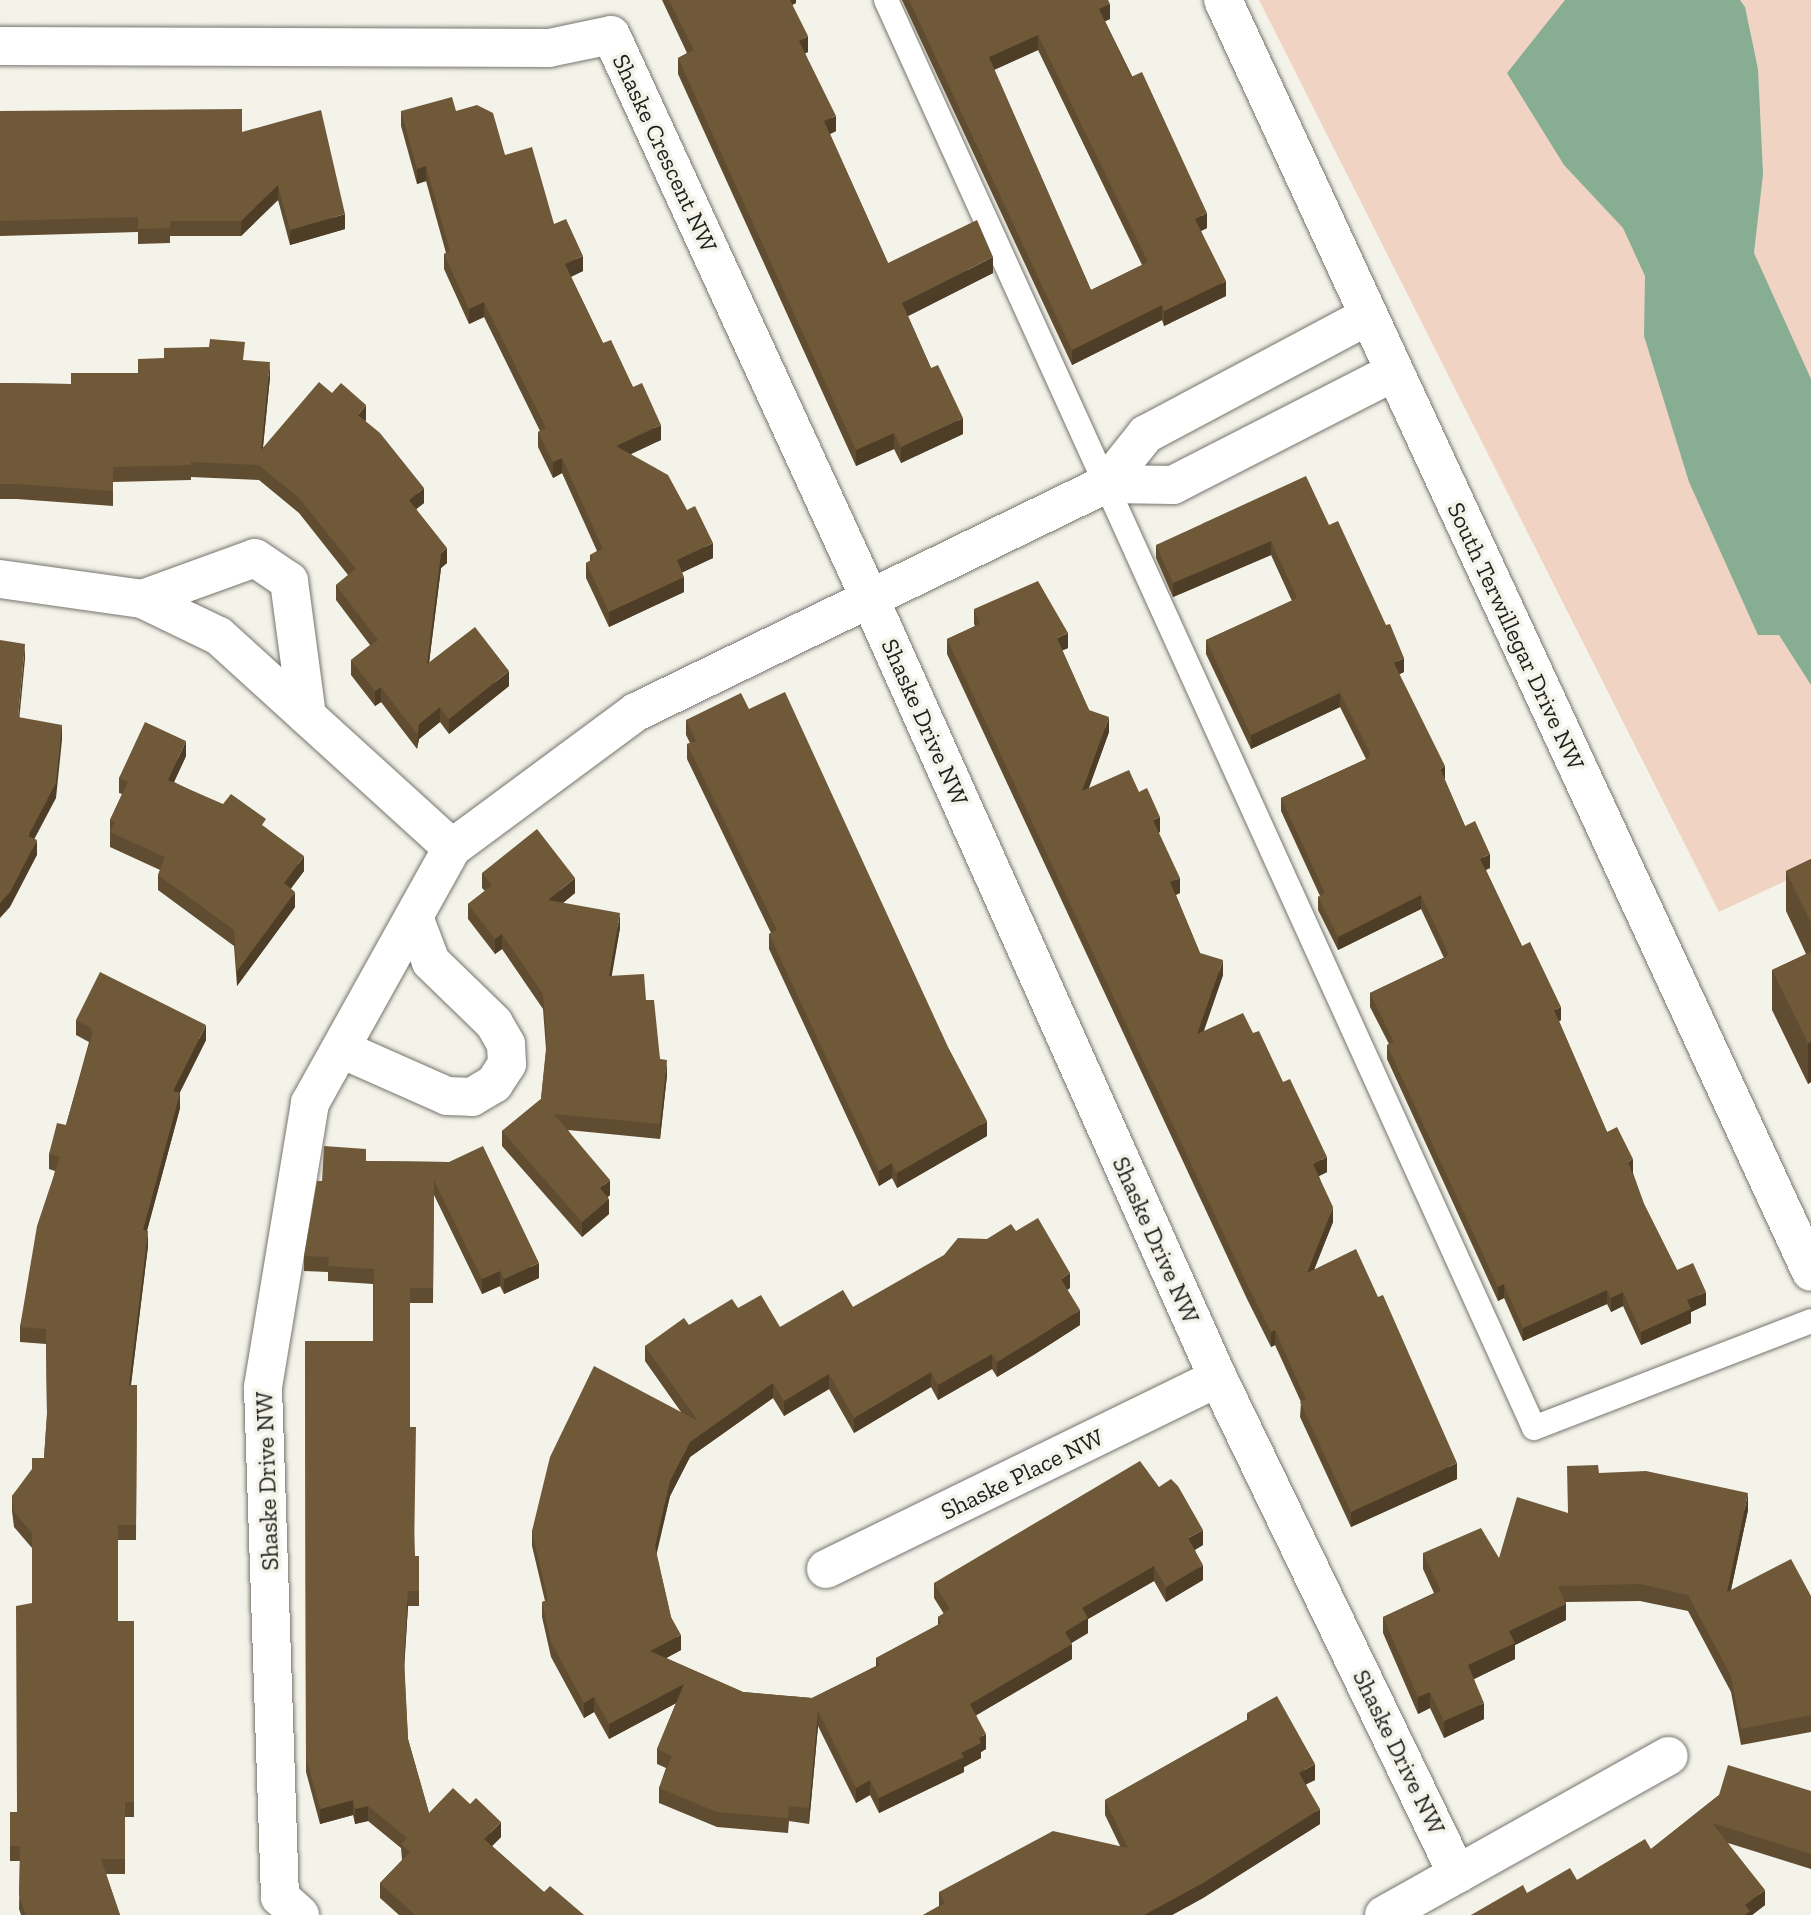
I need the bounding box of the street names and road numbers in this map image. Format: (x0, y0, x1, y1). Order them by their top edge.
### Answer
street label: Shaske Crescent NW (606, 49, 724, 257)
street label: South Terwillegar Drive NW (1441, 497, 1591, 775)
street label: Shaske Drive NW (875, 634, 975, 810)
street label: Shaske Drive NW (1106, 1152, 1206, 1328)
street label: Shaske Drive NW (249, 1391, 285, 1571)
street label: Shaske Place NW (936, 1422, 1108, 1526)
street label: Shaske Drive NW (1347, 1665, 1451, 1839)

